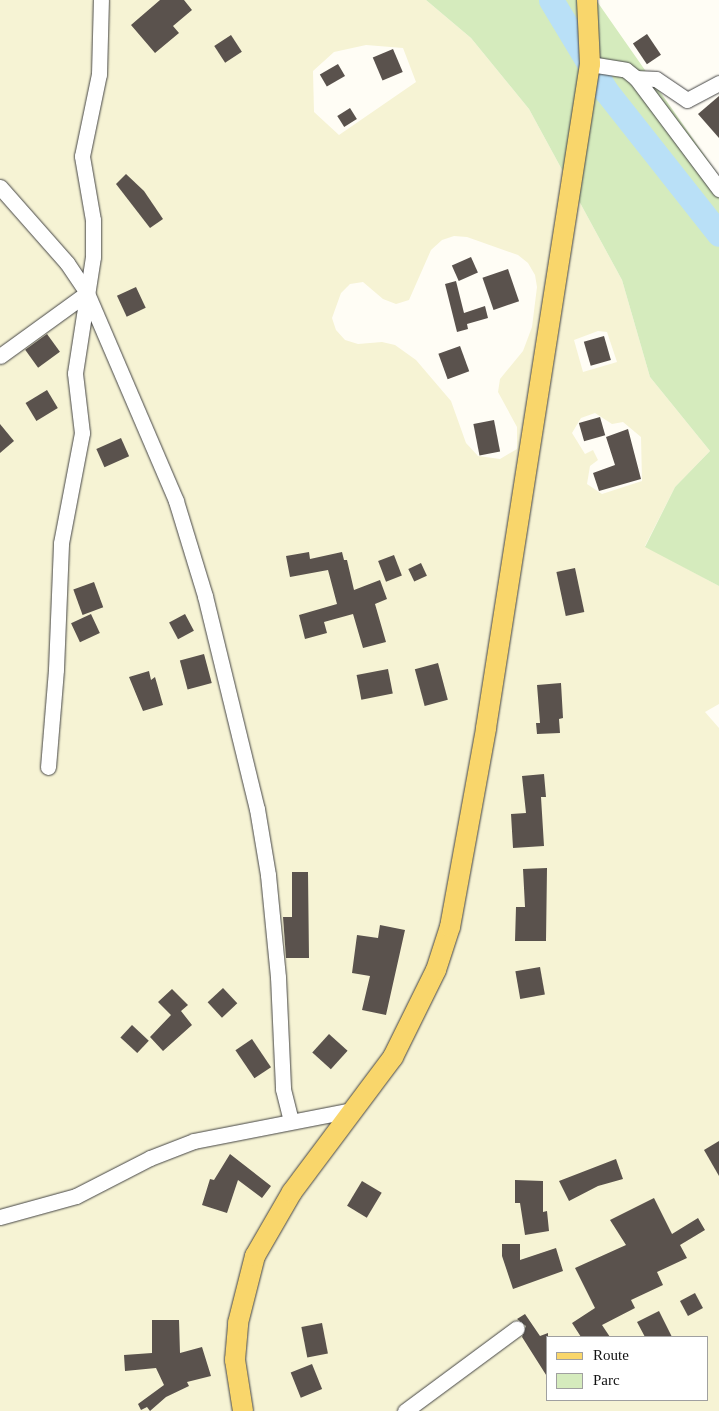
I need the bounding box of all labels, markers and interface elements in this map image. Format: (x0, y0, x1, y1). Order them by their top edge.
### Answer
legend (546, 1336, 709, 1401)
text: Route (593, 1347, 629, 1363)
text: Parc (593, 1372, 620, 1388)

